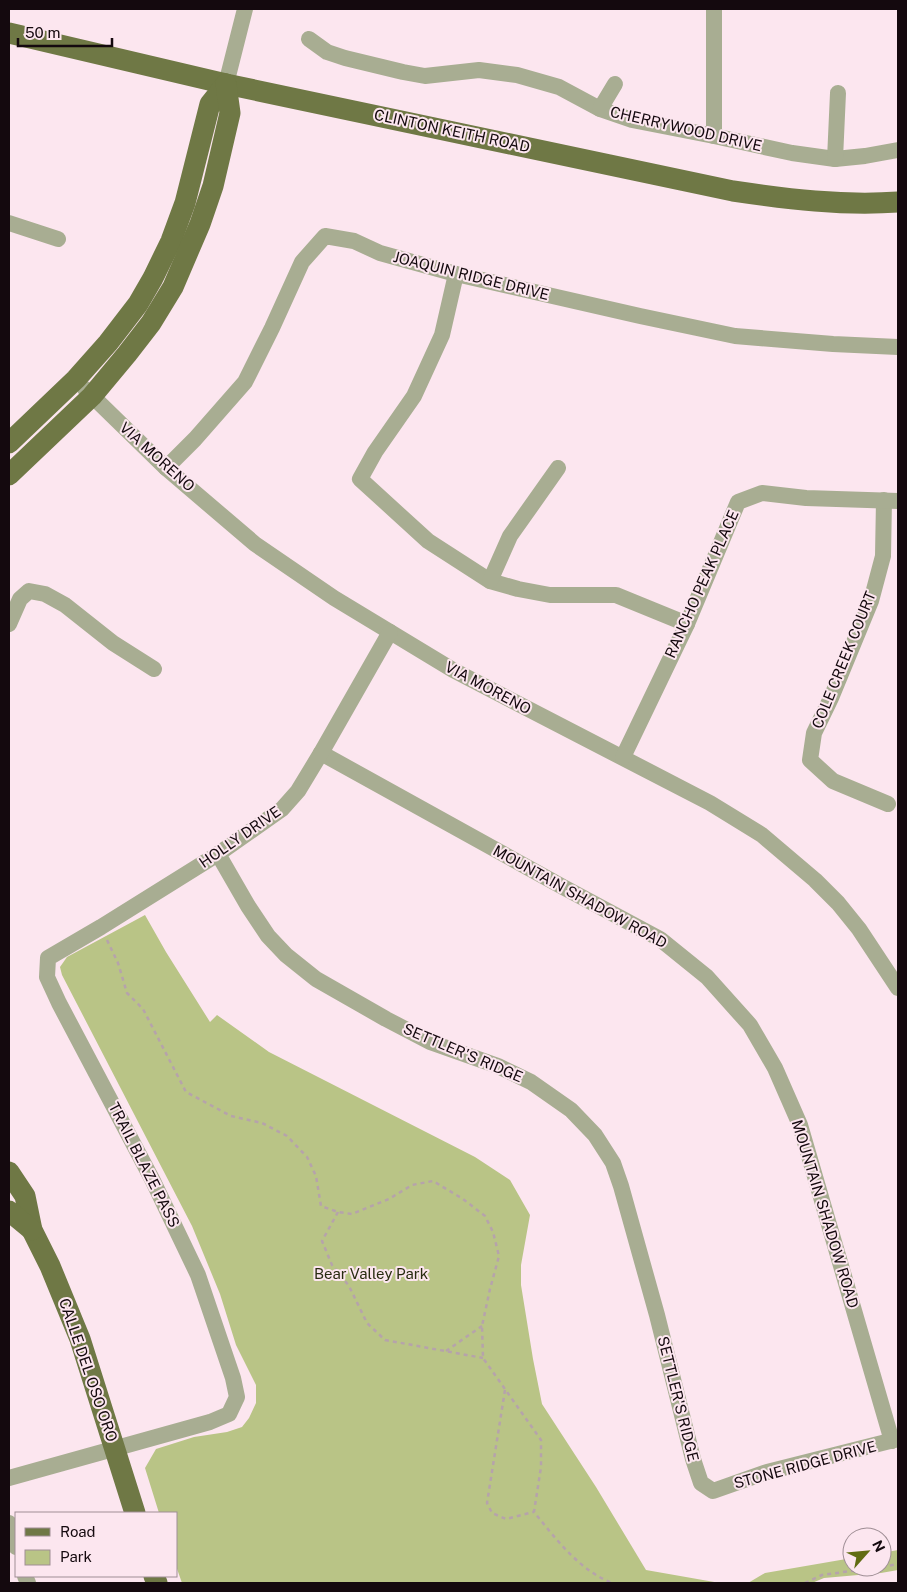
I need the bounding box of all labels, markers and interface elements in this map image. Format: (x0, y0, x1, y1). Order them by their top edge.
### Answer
scale bar (18, 15, 111, 47)
text: 50 m (25, 24, 60, 41)
street label: CHERRYWOOD DRIVE (609, 103, 764, 154)
street label: CLINTON KEITH ROAD (373, 106, 532, 155)
street label: JOAQUIN RIDGE DRIVE (391, 248, 551, 303)
street label: VIA MORENO (116, 419, 198, 495)
street label: RANCHO PEAK PLACE (661, 507, 742, 660)
street label: COLE CREEK COURT (808, 589, 879, 731)
street label: VIA MORENO (442, 658, 534, 717)
street label: HOLLY DRIVE (196, 802, 284, 871)
street label: MOUNTAIN SHADOW ROAD (490, 842, 670, 952)
street label: SETTLER'S RIDGE (401, 1020, 526, 1085)
street label: TRAIL BLAZE PASS (106, 1099, 183, 1230)
street label: MOUNTAIN SHADOW ROAD (789, 1118, 862, 1310)
park label: Bear Valley Park (314, 1265, 428, 1282)
street label: CALLE DEL OSO ORO (56, 1296, 121, 1444)
street label: SETTLER'S RIDGE (655, 1334, 702, 1463)
street label: STONE RIDGE DRIVE (732, 1437, 878, 1492)
legend (15, 1512, 178, 1577)
text: Road (60, 1523, 96, 1540)
north arrow (842, 1527, 892, 1577)
text: N (869, 1538, 888, 1555)
text: Park (60, 1548, 92, 1565)

